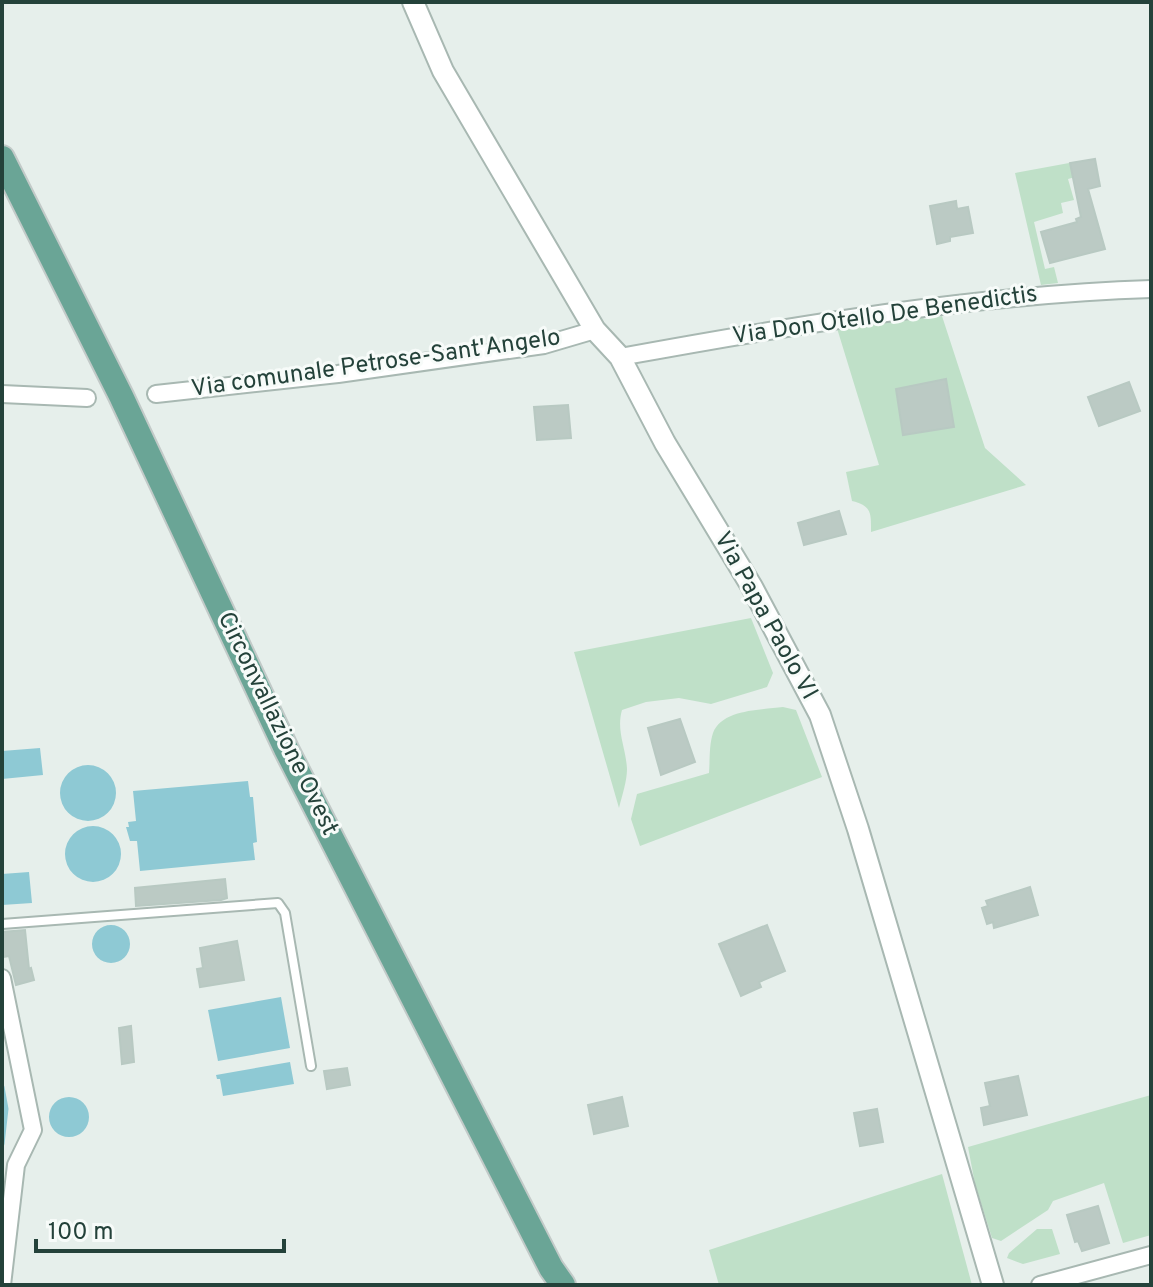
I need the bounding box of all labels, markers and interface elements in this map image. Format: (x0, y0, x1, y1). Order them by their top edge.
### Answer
street label: Via Don Otello De Benedictis (731, 280, 1039, 352)
street label: Via comunale Petrose-Sant'Angelo (189, 323, 563, 405)
street label: Via Papa Paolo VI (706, 527, 824, 705)
street label: Circonvallazione Ovest (210, 607, 344, 841)
scale bar (36, 1203, 284, 1253)
text: 100 m (48, 1218, 114, 1248)

